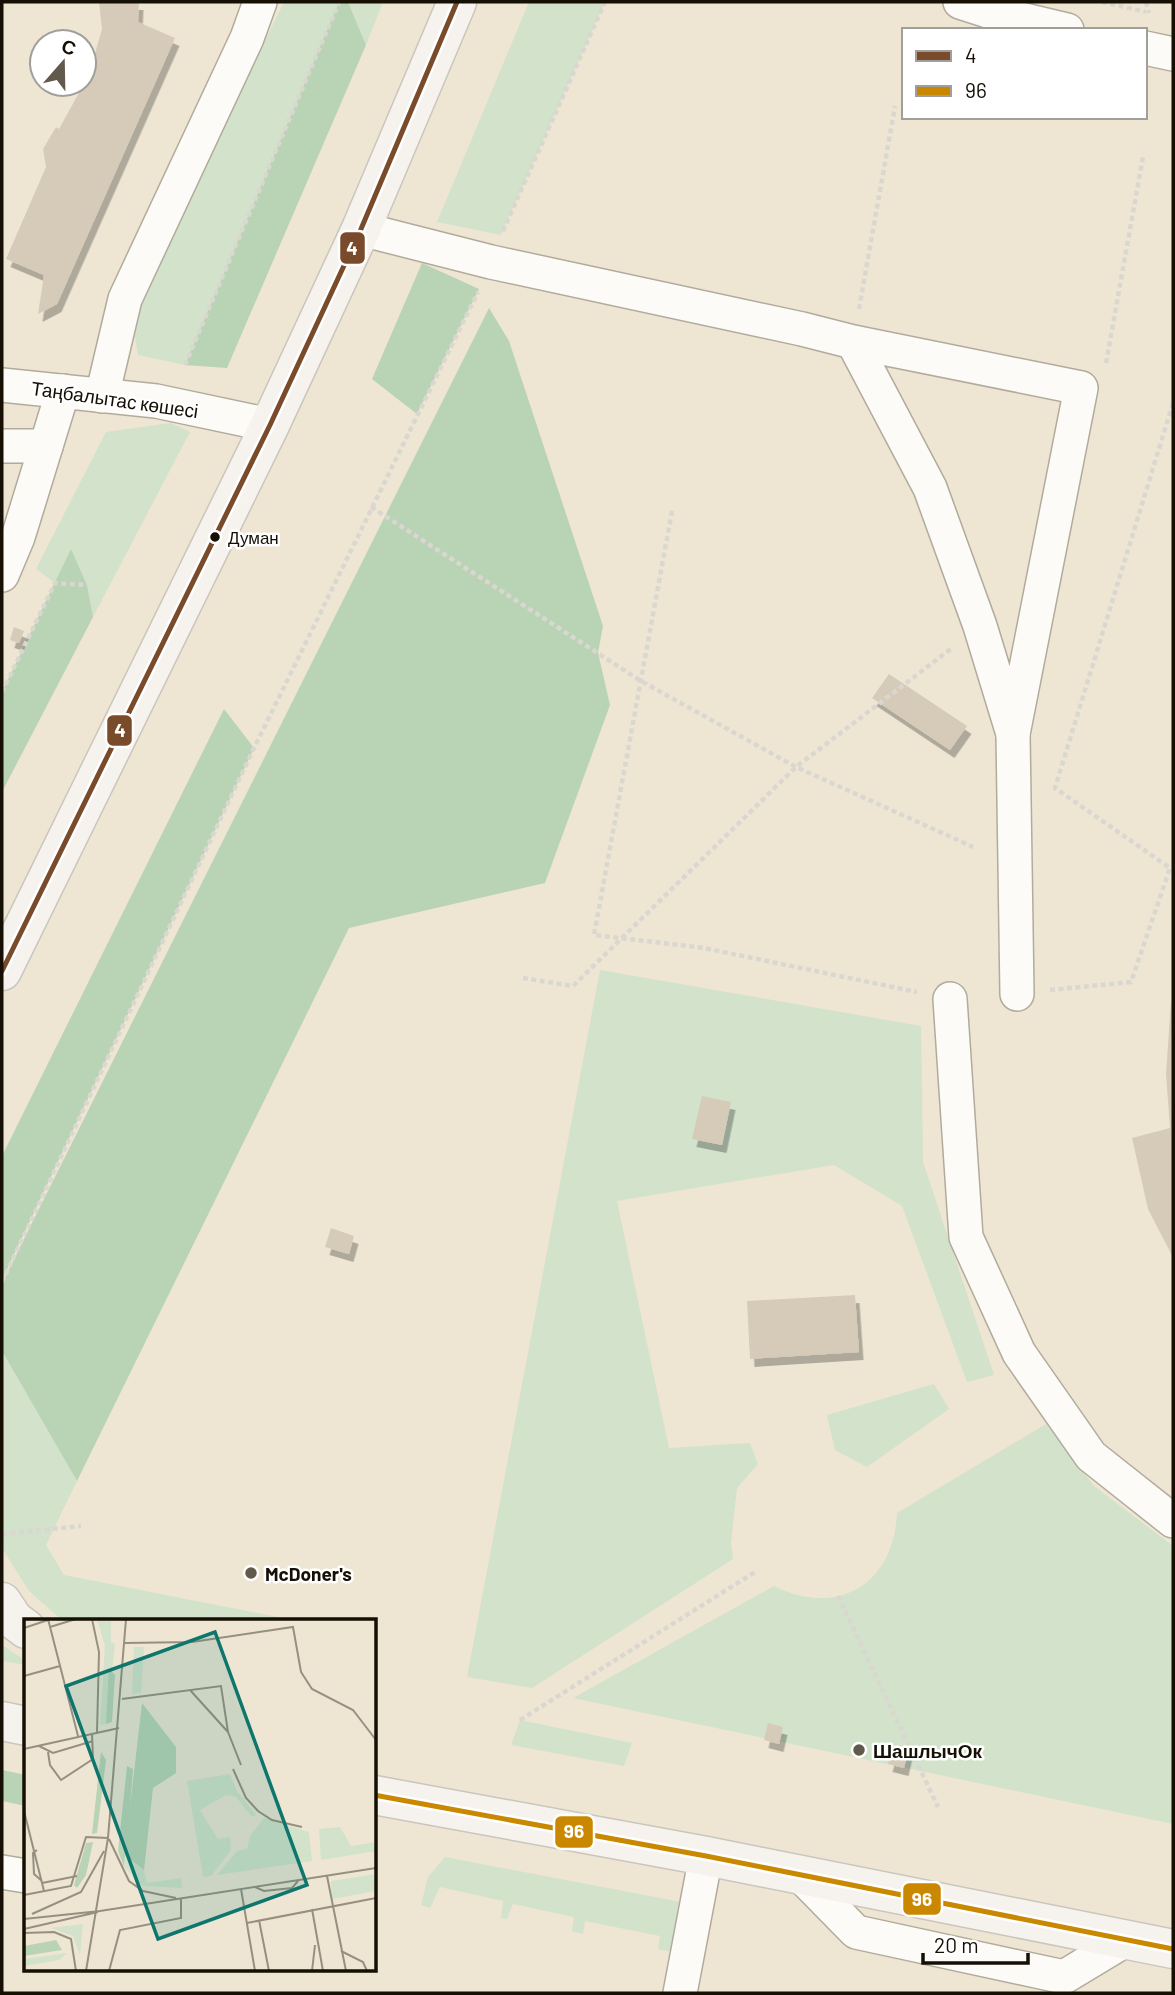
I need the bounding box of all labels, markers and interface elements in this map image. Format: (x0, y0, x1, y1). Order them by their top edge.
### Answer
north arrow (28, 28, 98, 98)
legend (902, 28, 1147, 119)
text: С (59, 33, 80, 60)
text: 4 (965, 42, 977, 67)
text: 96 (965, 77, 987, 102)
line badge: 4 (339, 231, 366, 265)
text: 4 (346, 236, 358, 259)
street label: Таңбалытас көшесі (30, 376, 200, 422)
place label: Думан (228, 527, 279, 547)
marker: Думан (208, 530, 222, 544)
line badge: 4 (106, 714, 133, 747)
text: 4 (114, 718, 126, 741)
place label: McDoner's (265, 1562, 352, 1585)
marker: McDoner's (243, 1565, 259, 1581)
inset map (24, 1619, 376, 1970)
place label: ШашлычОк (873, 1739, 983, 1762)
marker: ШашлычОк (851, 1742, 867, 1758)
line badge: 96 (554, 1815, 594, 1849)
text: 96 (564, 1819, 584, 1842)
line badge: 96 (902, 1882, 942, 1916)
text: 96 (912, 1887, 932, 1910)
scale bar (923, 1922, 1028, 1966)
text: 20 m (934, 1932, 979, 1957)

